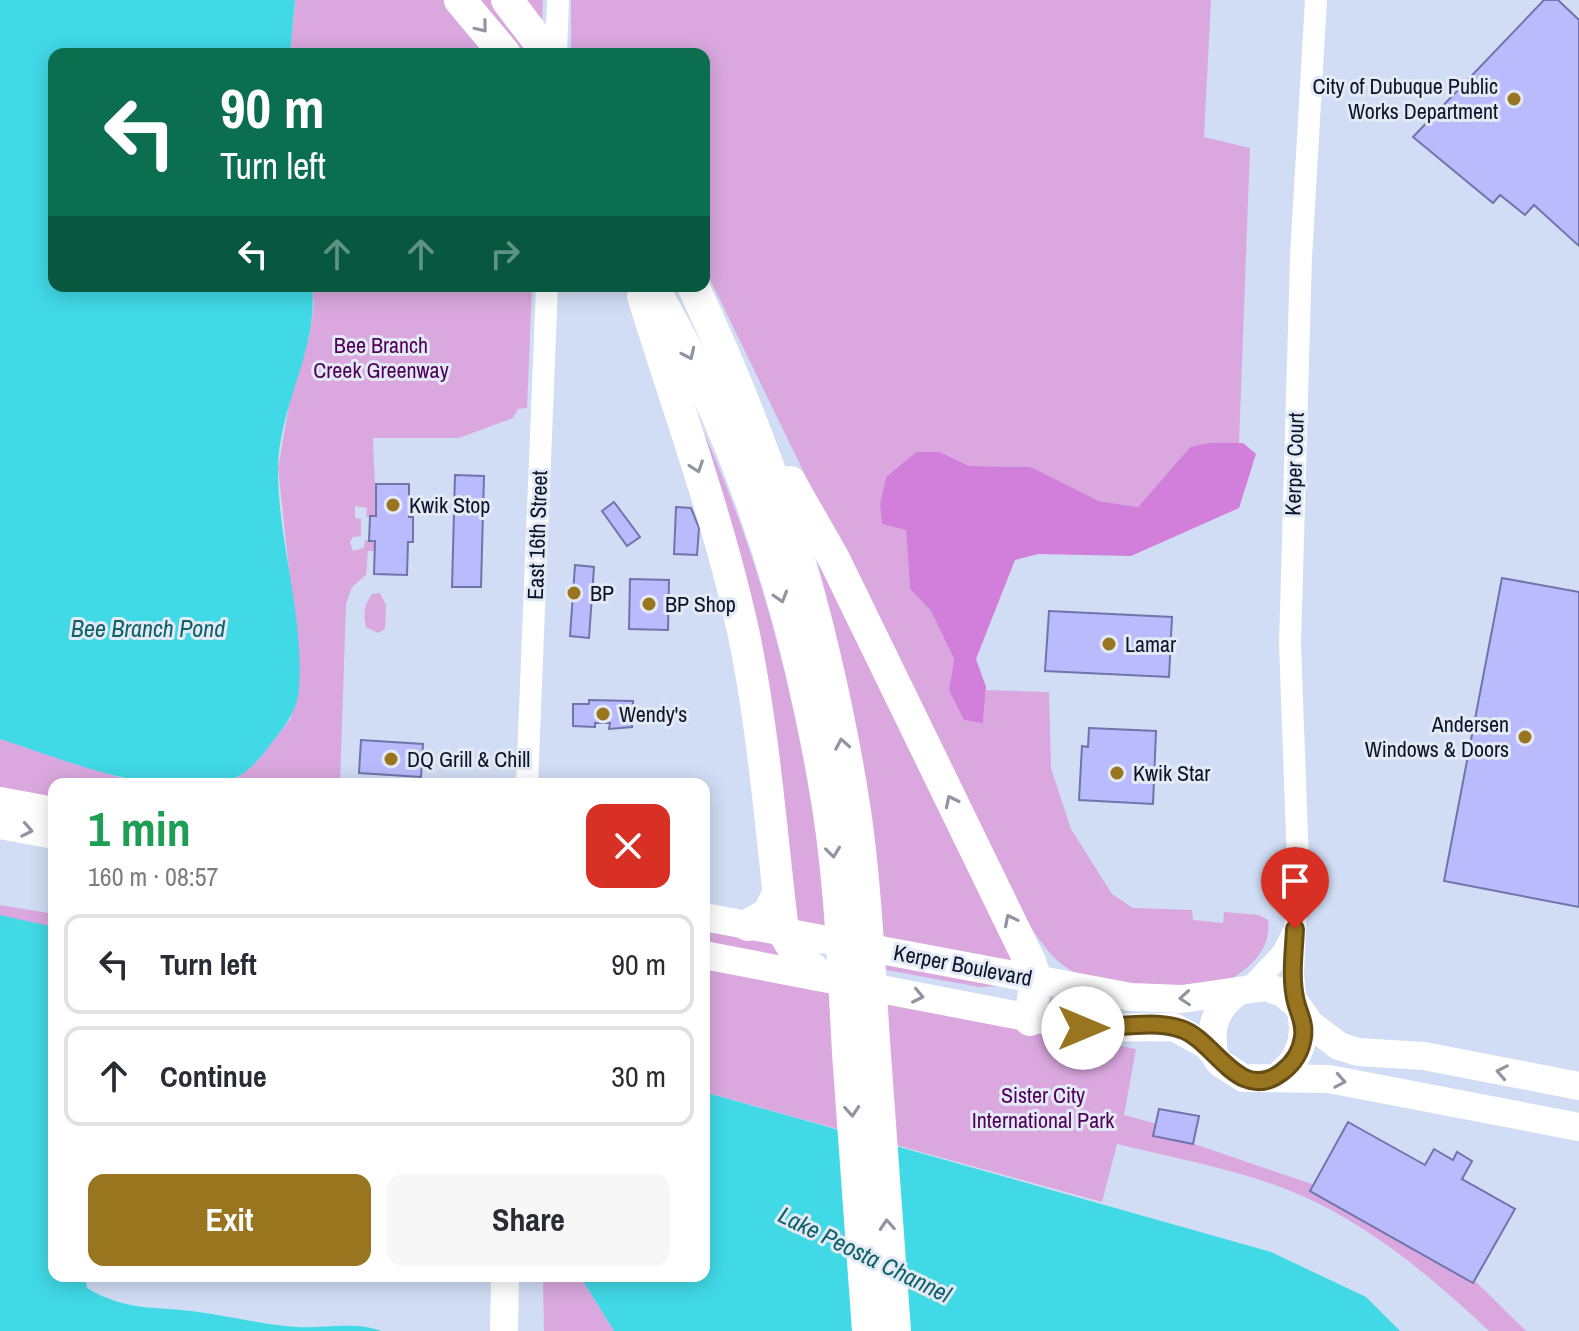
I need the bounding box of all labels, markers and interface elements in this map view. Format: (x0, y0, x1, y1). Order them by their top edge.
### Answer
one-way arrow (473, 18, 487, 33)
text: 90 m (220, 70, 325, 145)
place label: City of Dubuque Public Works Department (1312, 71, 1498, 126)
icon: left (88, 80, 192, 184)
marker: City of Dubuque Public Works Department (1505, 90, 1523, 108)
text: Turn left (220, 142, 326, 190)
icon: left (231, 232, 275, 276)
icon: ahead (315, 232, 359, 276)
icon: ahead (399, 232, 443, 276)
icon: right (483, 232, 527, 276)
park label: Bee Branch Creek Greenway (313, 330, 449, 385)
one-way arrow (679, 346, 695, 361)
street label: Kerper Court (1277, 412, 1311, 516)
one-way arrow (687, 459, 704, 473)
street label: East 16th Street (520, 470, 554, 600)
place label: Kwik Stop (409, 490, 490, 520)
marker: Kwik Stop (384, 496, 402, 514)
place label: BP (590, 578, 614, 608)
marker: BP (565, 584, 583, 602)
place label: BP Shop (665, 589, 736, 619)
one-way arrow (772, 590, 788, 604)
marker: BP Shop (640, 595, 658, 613)
water label: Bee Branch Pond (71, 612, 226, 644)
place label: Lamar (1125, 629, 1176, 659)
marker: Lamar (1100, 635, 1118, 653)
place label: Wendy's (619, 699, 687, 729)
marker: Wendy's (594, 705, 612, 723)
place label: Andersen Windows & Doors (1365, 709, 1509, 764)
marker: Andersen Windows & Doors (1516, 728, 1534, 746)
one-way arrow (835, 737, 852, 751)
place label: DQ Grill & Chill (407, 744, 530, 774)
marker: DQ Grill & Chill (382, 750, 400, 768)
place label: Kwik Star (1133, 758, 1210, 788)
marker: Kwik Star (1108, 764, 1126, 782)
one-way arrow (945, 794, 961, 809)
text: 1 min (88, 796, 191, 861)
button: close (586, 804, 670, 888)
one-way arrow (20, 821, 33, 838)
one-way arrow (824, 845, 841, 858)
pin (1261, 847, 1329, 929)
text: 160 m · 08:57 (88, 859, 218, 894)
icon: arrive (1273, 859, 1317, 903)
one-way arrow (1004, 913, 1019, 928)
street label: Kerper Boulevard (891, 937, 1035, 993)
icon: left (92, 942, 136, 986)
text: Turn left (160, 944, 257, 984)
text: 90 m (611, 944, 666, 984)
position arrow (1041, 986, 1125, 1070)
one-way arrow (911, 987, 924, 1004)
one-way arrow (1178, 989, 1191, 1006)
icon: ahead (92, 1054, 136, 1098)
text: Continue (160, 1056, 267, 1096)
text: 30 m (611, 1056, 666, 1096)
one-way arrow (1496, 1064, 1509, 1081)
one-way arrow (1333, 1072, 1346, 1089)
park label: Sister City International Park (972, 1080, 1115, 1135)
one-way arrow (843, 1105, 860, 1118)
button: Exit (88, 1174, 371, 1266)
button: Share (387, 1174, 670, 1266)
water label: Lake Peosta Channel (773, 1198, 957, 1310)
one-way arrow (879, 1218, 896, 1231)

